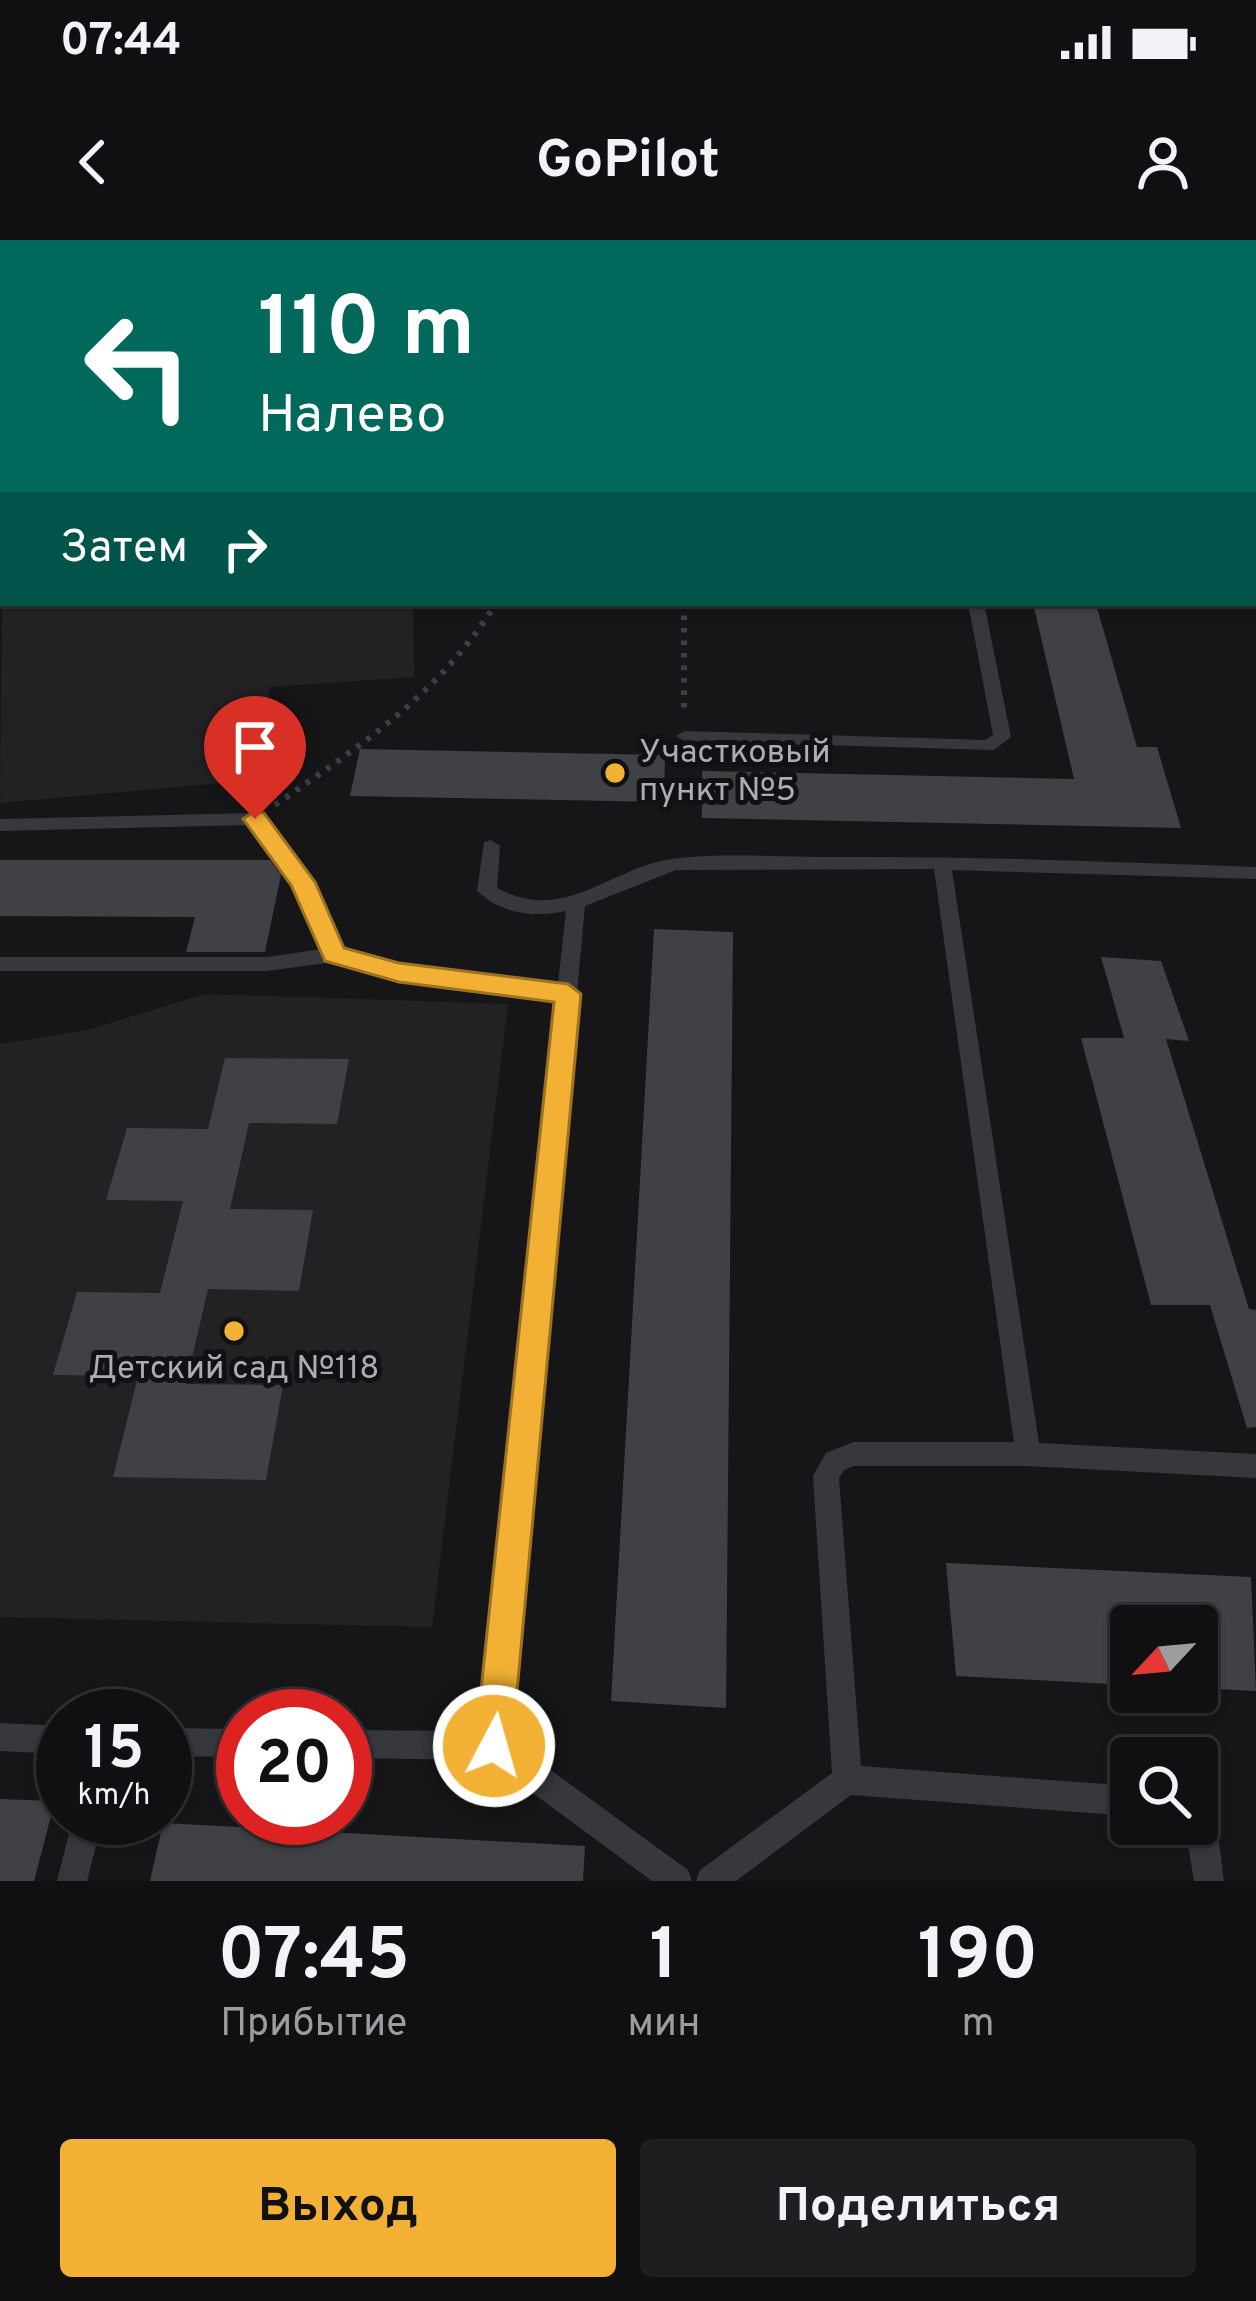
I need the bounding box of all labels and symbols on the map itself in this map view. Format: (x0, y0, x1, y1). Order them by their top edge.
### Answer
pin (204, 696, 306, 819)
place label: Участковый пункт №5 (639, 733, 831, 813)
marker: Участковый пункт №5 (602, 760, 628, 786)
marker: Детский сад №118 (221, 1318, 247, 1344)
place label: Детский сад №118 (89, 1349, 379, 1391)
north arrow (1110, 1605, 1218, 1713)
position arrow (431, 1683, 557, 1809)
speed limit sign: 20 (216, 1689, 372, 1845)

